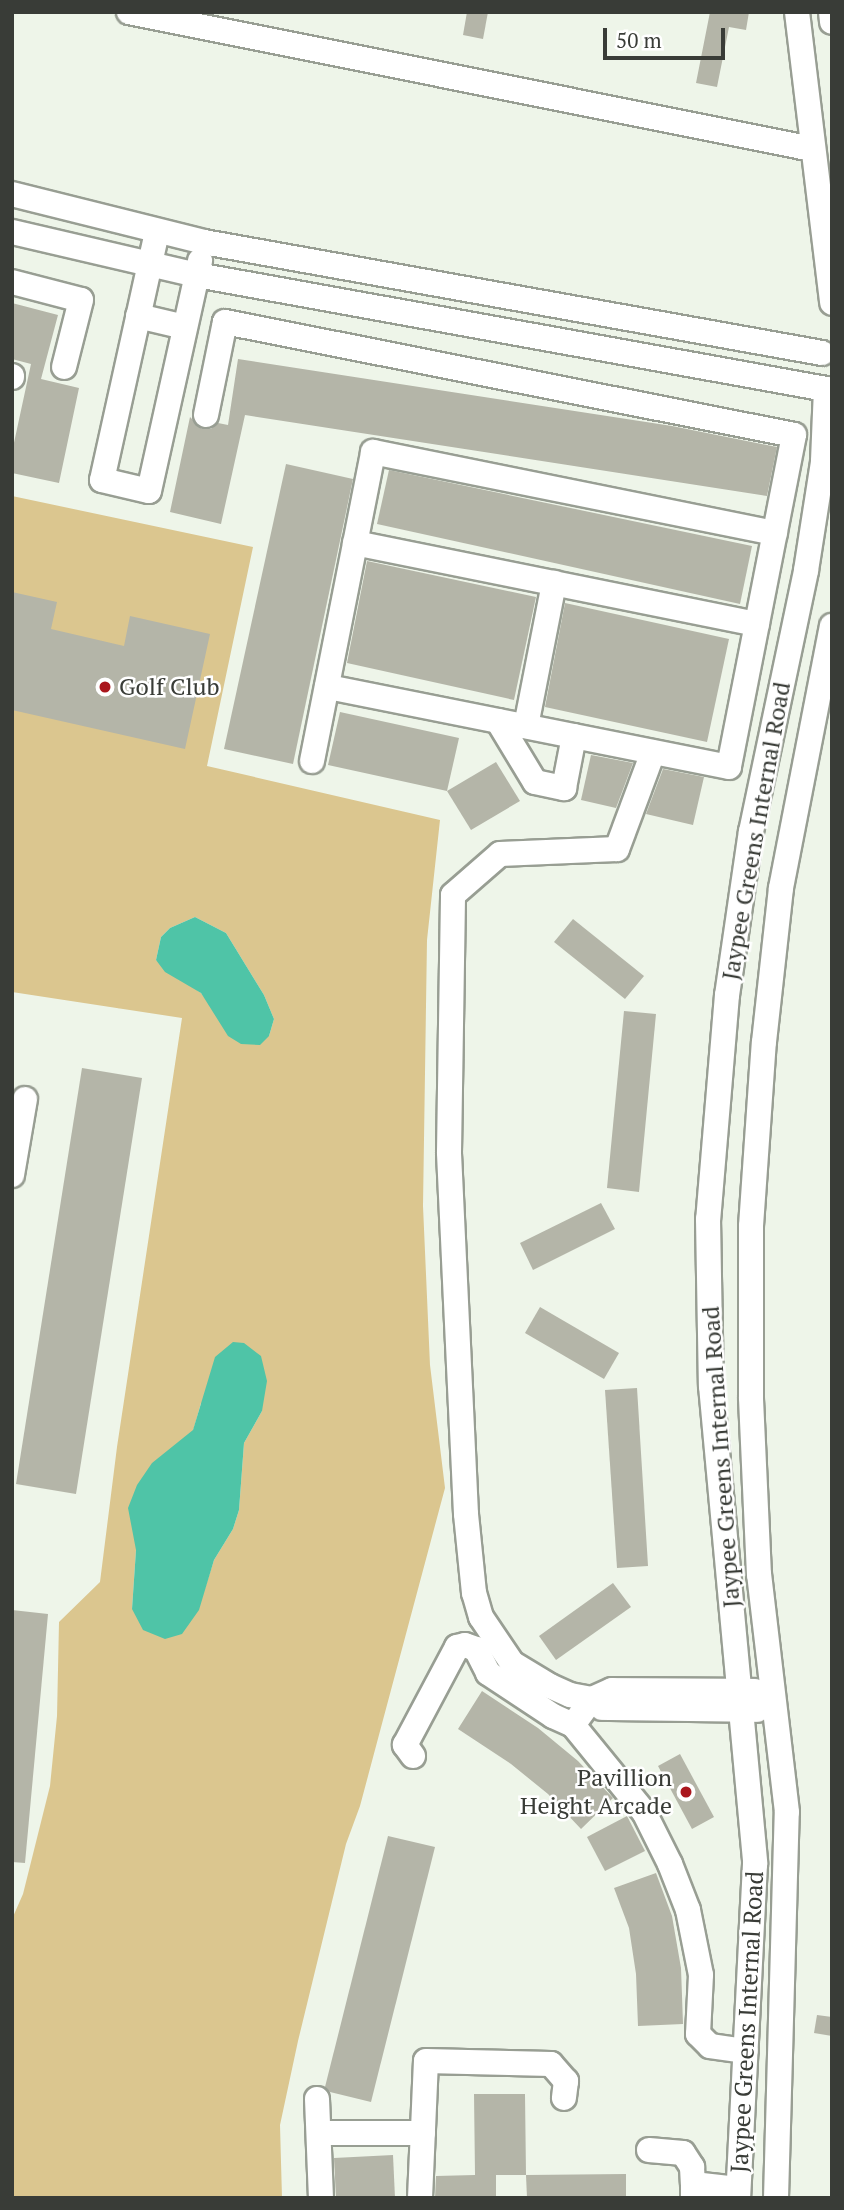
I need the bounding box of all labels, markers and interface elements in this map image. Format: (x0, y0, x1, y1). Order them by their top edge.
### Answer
scale bar (606, 14, 728, 58)
text: 50 m (616, 26, 662, 54)
place label: Golf Club (119, 673, 220, 701)
marker: Golf Club (97, 679, 113, 695)
street label: Jaypee Greens Internal Road (716, 680, 796, 982)
street label: Jaypee Greens Internal Road (696, 1305, 746, 1609)
place label: Pavillion Height Arcade (519, 1764, 672, 1820)
marker: Pavillion Height Arcade (678, 1784, 694, 1800)
street label: Jaypee Greens Internal Road (725, 1870, 769, 2174)

